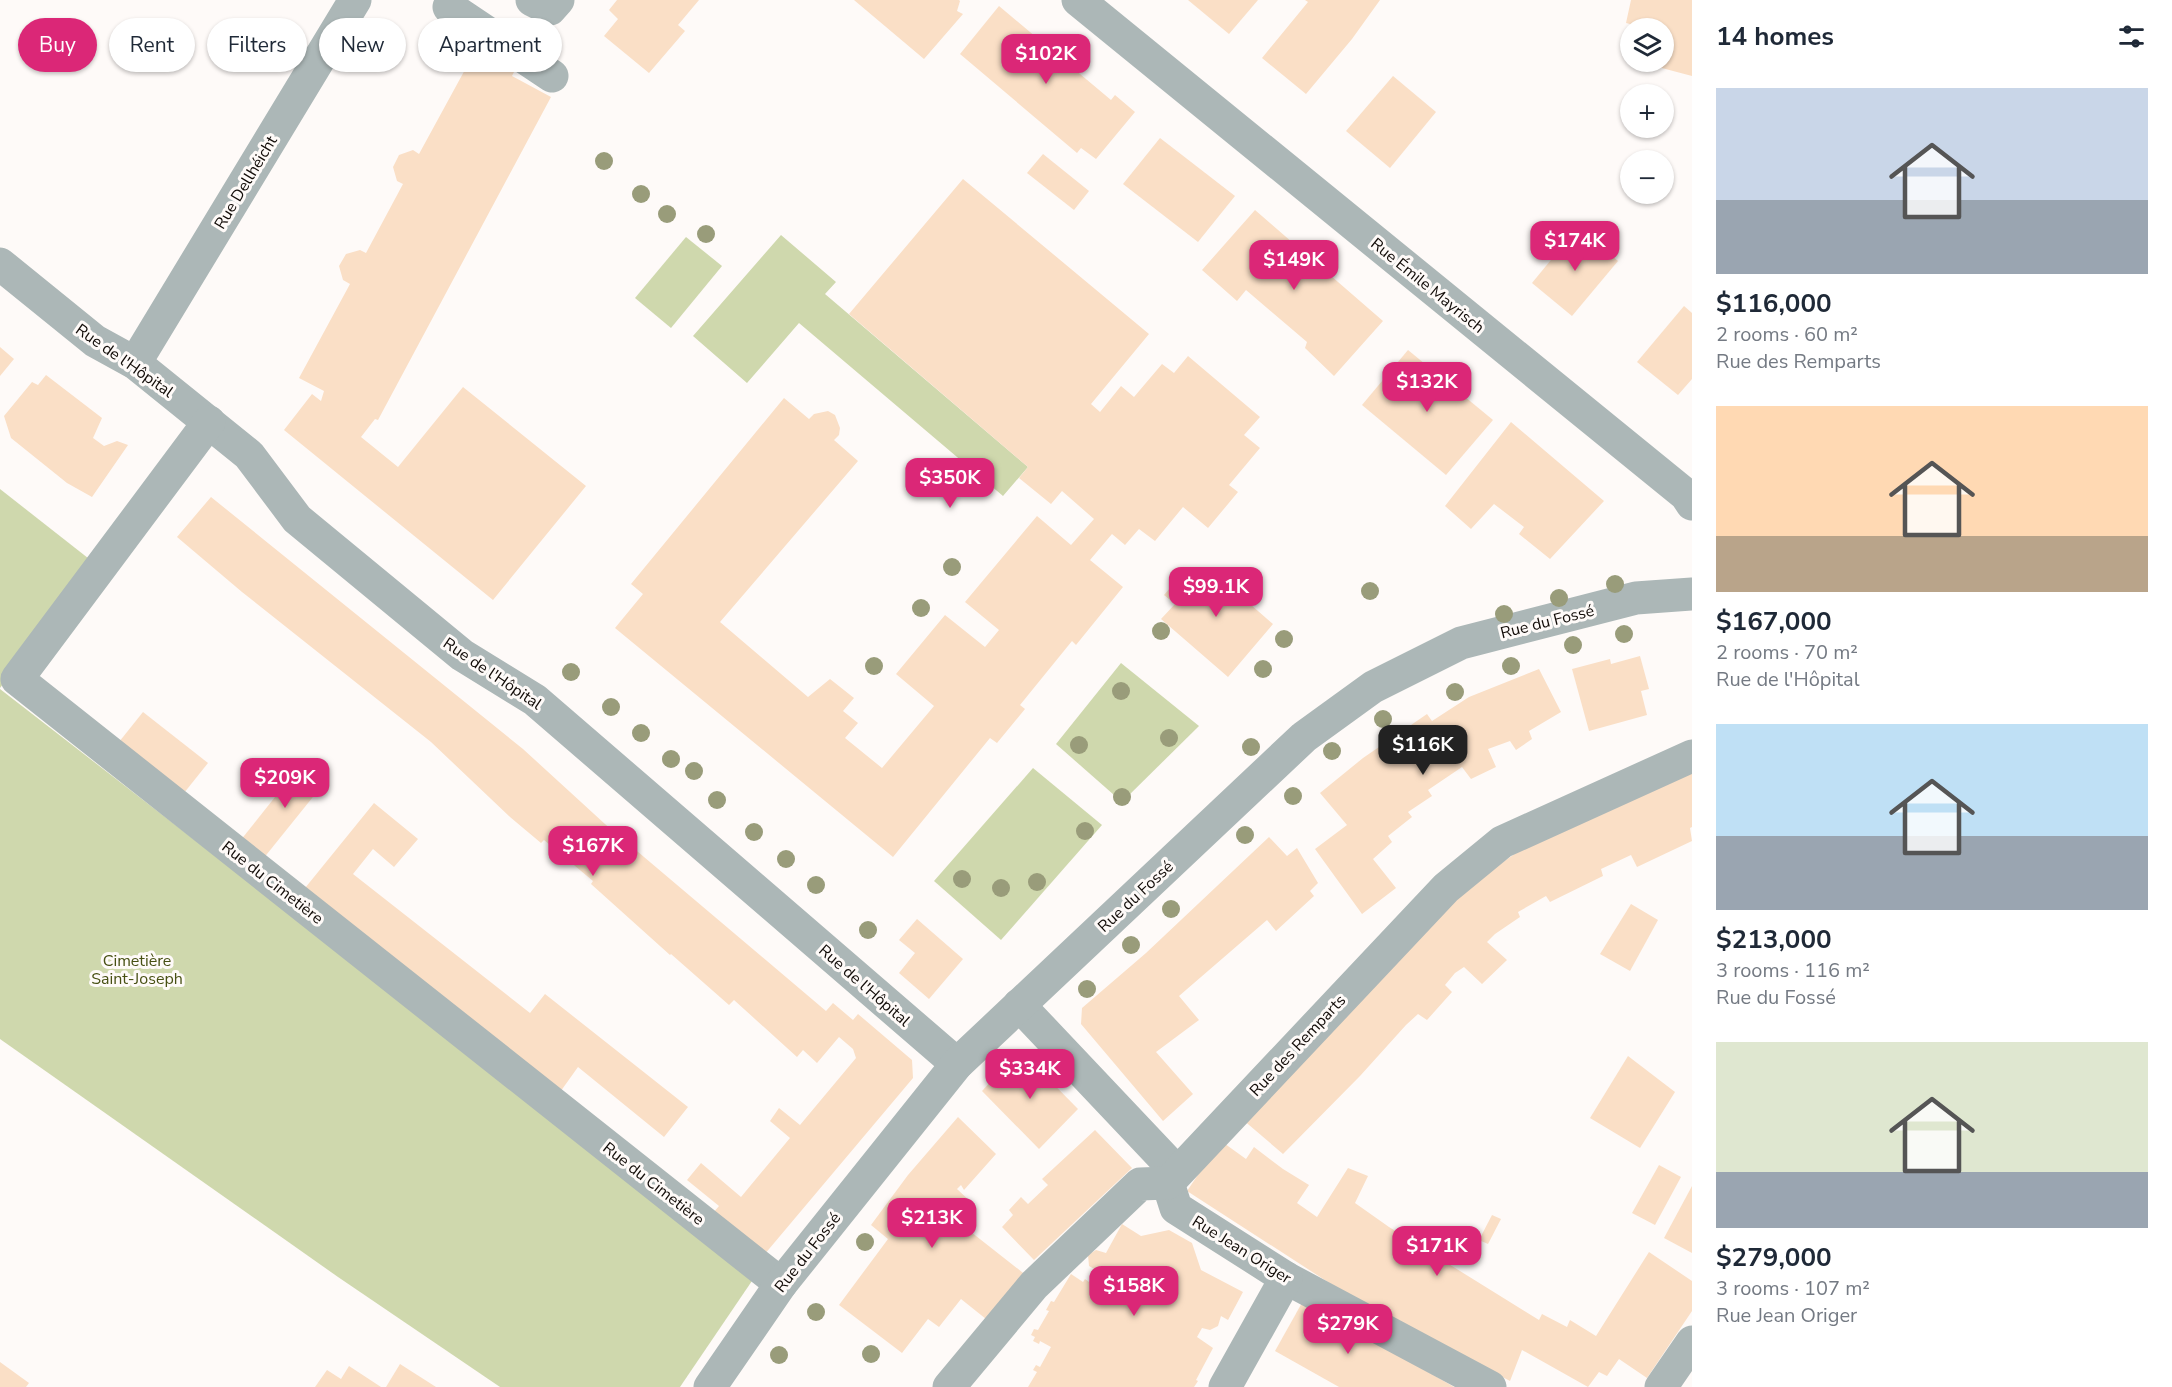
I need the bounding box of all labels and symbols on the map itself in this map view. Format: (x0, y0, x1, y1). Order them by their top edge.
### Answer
pin: $102K (1004, 34, 1088, 85)
street label: Rue Dellhéicht (209, 131, 283, 233)
pin: $174K (1533, 221, 1617, 272)
street label: Rue Émile Mayrisch (1366, 233, 1489, 338)
pin: $149K (1252, 240, 1336, 291)
street label: Rue de l'Hôpital (71, 319, 178, 403)
pin: $132K (1385, 362, 1469, 413)
pin: $350K (908, 458, 992, 509)
pin: $99.1K (1167, 567, 1265, 618)
street label: Rue du Fossé (1498, 600, 1596, 644)
street label: Rue de l'Hôpital (439, 633, 546, 715)
pin: $116K (1381, 725, 1465, 776)
pin: $209K (243, 758, 327, 809)
pin: $167K (551, 826, 635, 877)
street label: Rue du Cimetière (217, 836, 328, 929)
street label: Rue du Fossé (1093, 856, 1178, 938)
street label: Rue de l'Hôpital (814, 940, 915, 1032)
park label: Cimetière Saint-Joseph (91, 950, 183, 990)
street label: Rue des Remparts (1245, 990, 1351, 1101)
pin: $334K (988, 1049, 1072, 1100)
street label: Rue du Cimetière (598, 1137, 709, 1230)
pin: $213K (890, 1198, 974, 1249)
street label: Rue du Fossé (770, 1208, 846, 1297)
street label: Rue Jean Origer (1188, 1211, 1295, 1289)
pin: $171K (1395, 1226, 1479, 1277)
pin: $158K (1092, 1266, 1176, 1317)
pin: $279K (1306, 1304, 1390, 1355)

